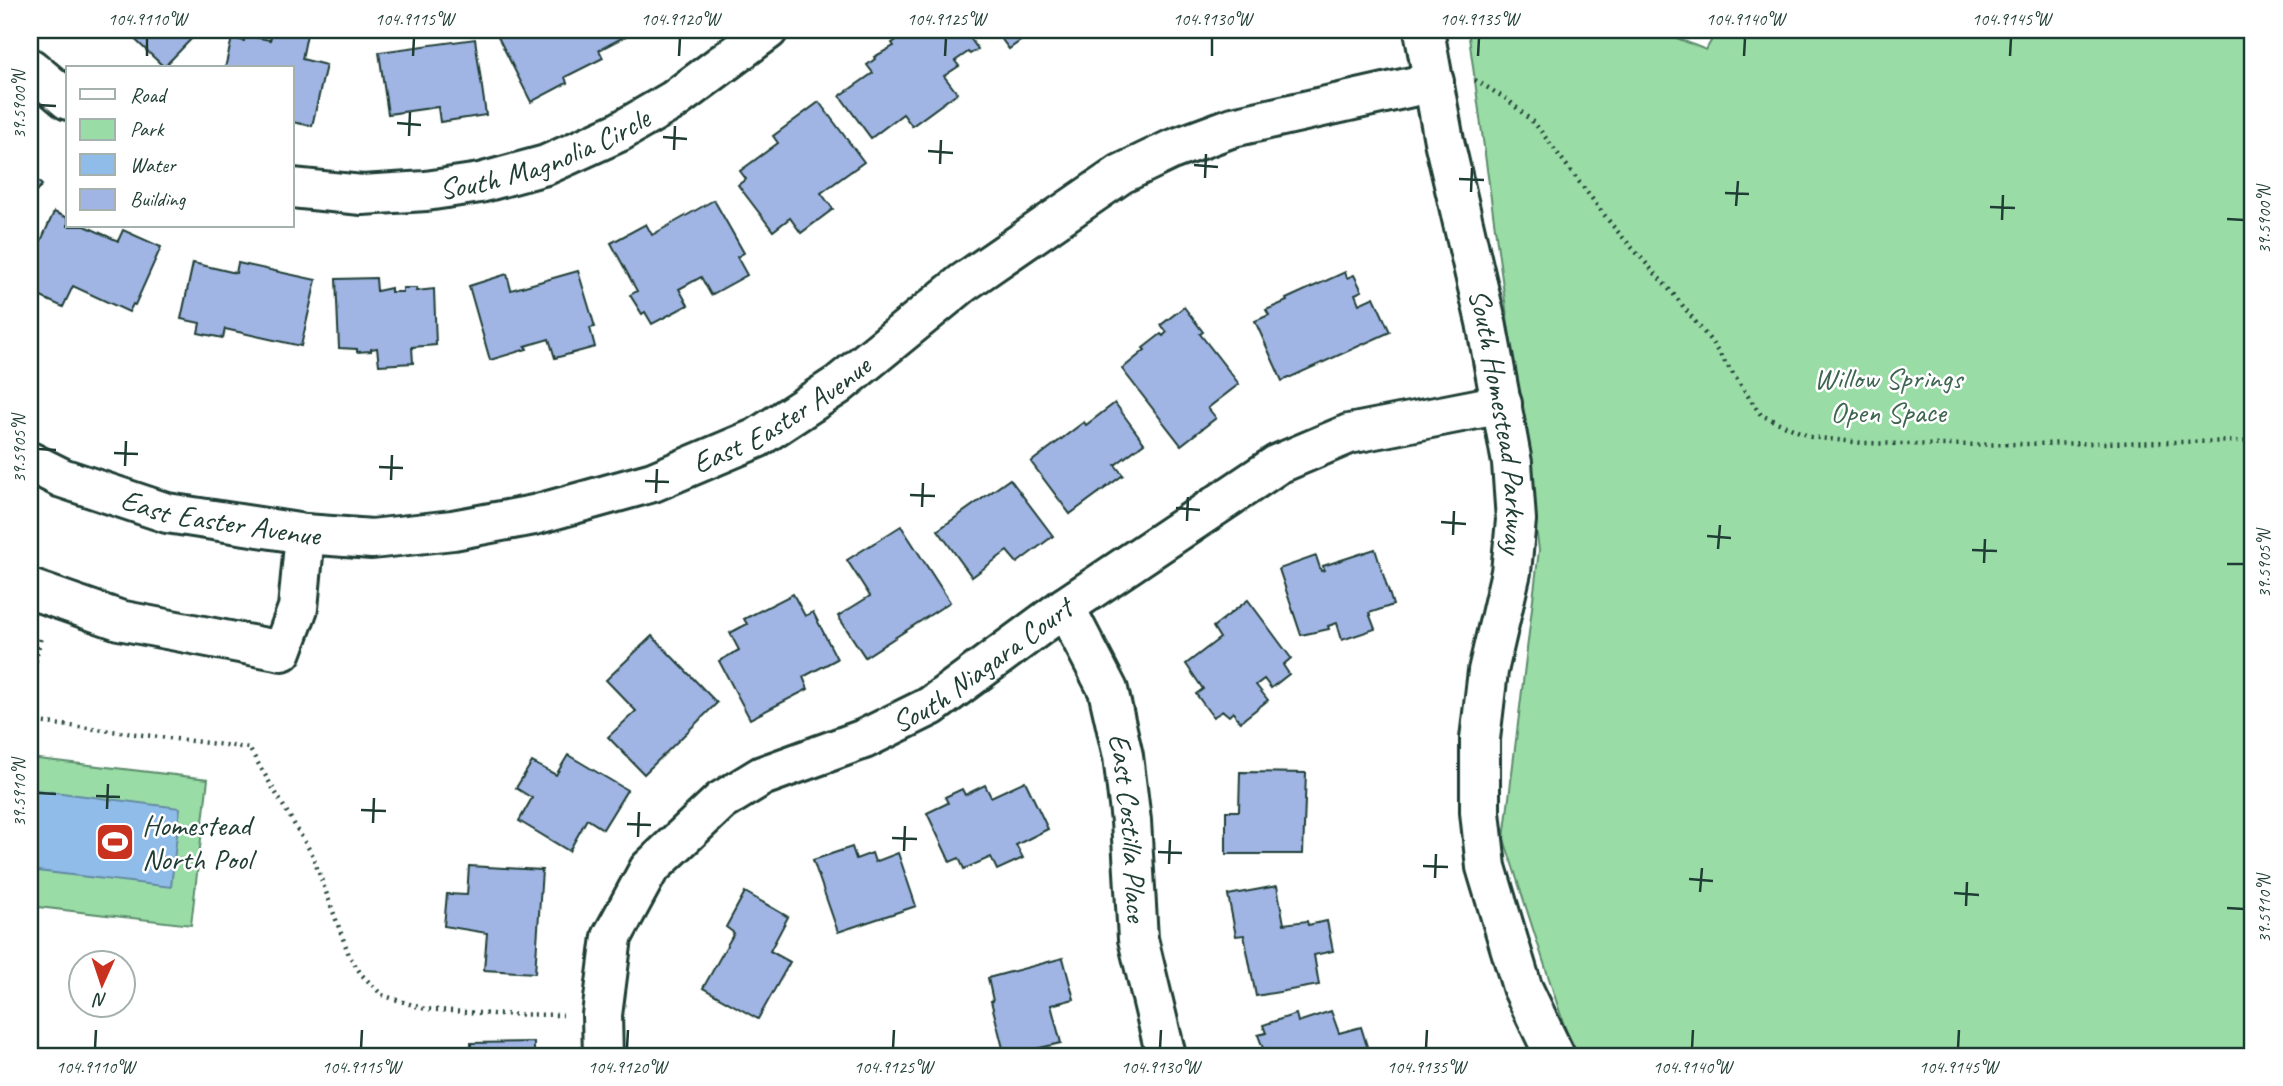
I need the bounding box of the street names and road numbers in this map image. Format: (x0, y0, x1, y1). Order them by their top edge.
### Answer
street label: South Magnolia Circle (437, 98, 658, 208)
street label: South Homestead Parkway (1460, 285, 1535, 558)
street label: East Easter Avenue (687, 346, 880, 482)
street label: East Easter Avenue (116, 480, 323, 554)
street label: South Niagara Court (885, 587, 1083, 741)
street label: East Costilla Place (1099, 730, 1156, 925)

